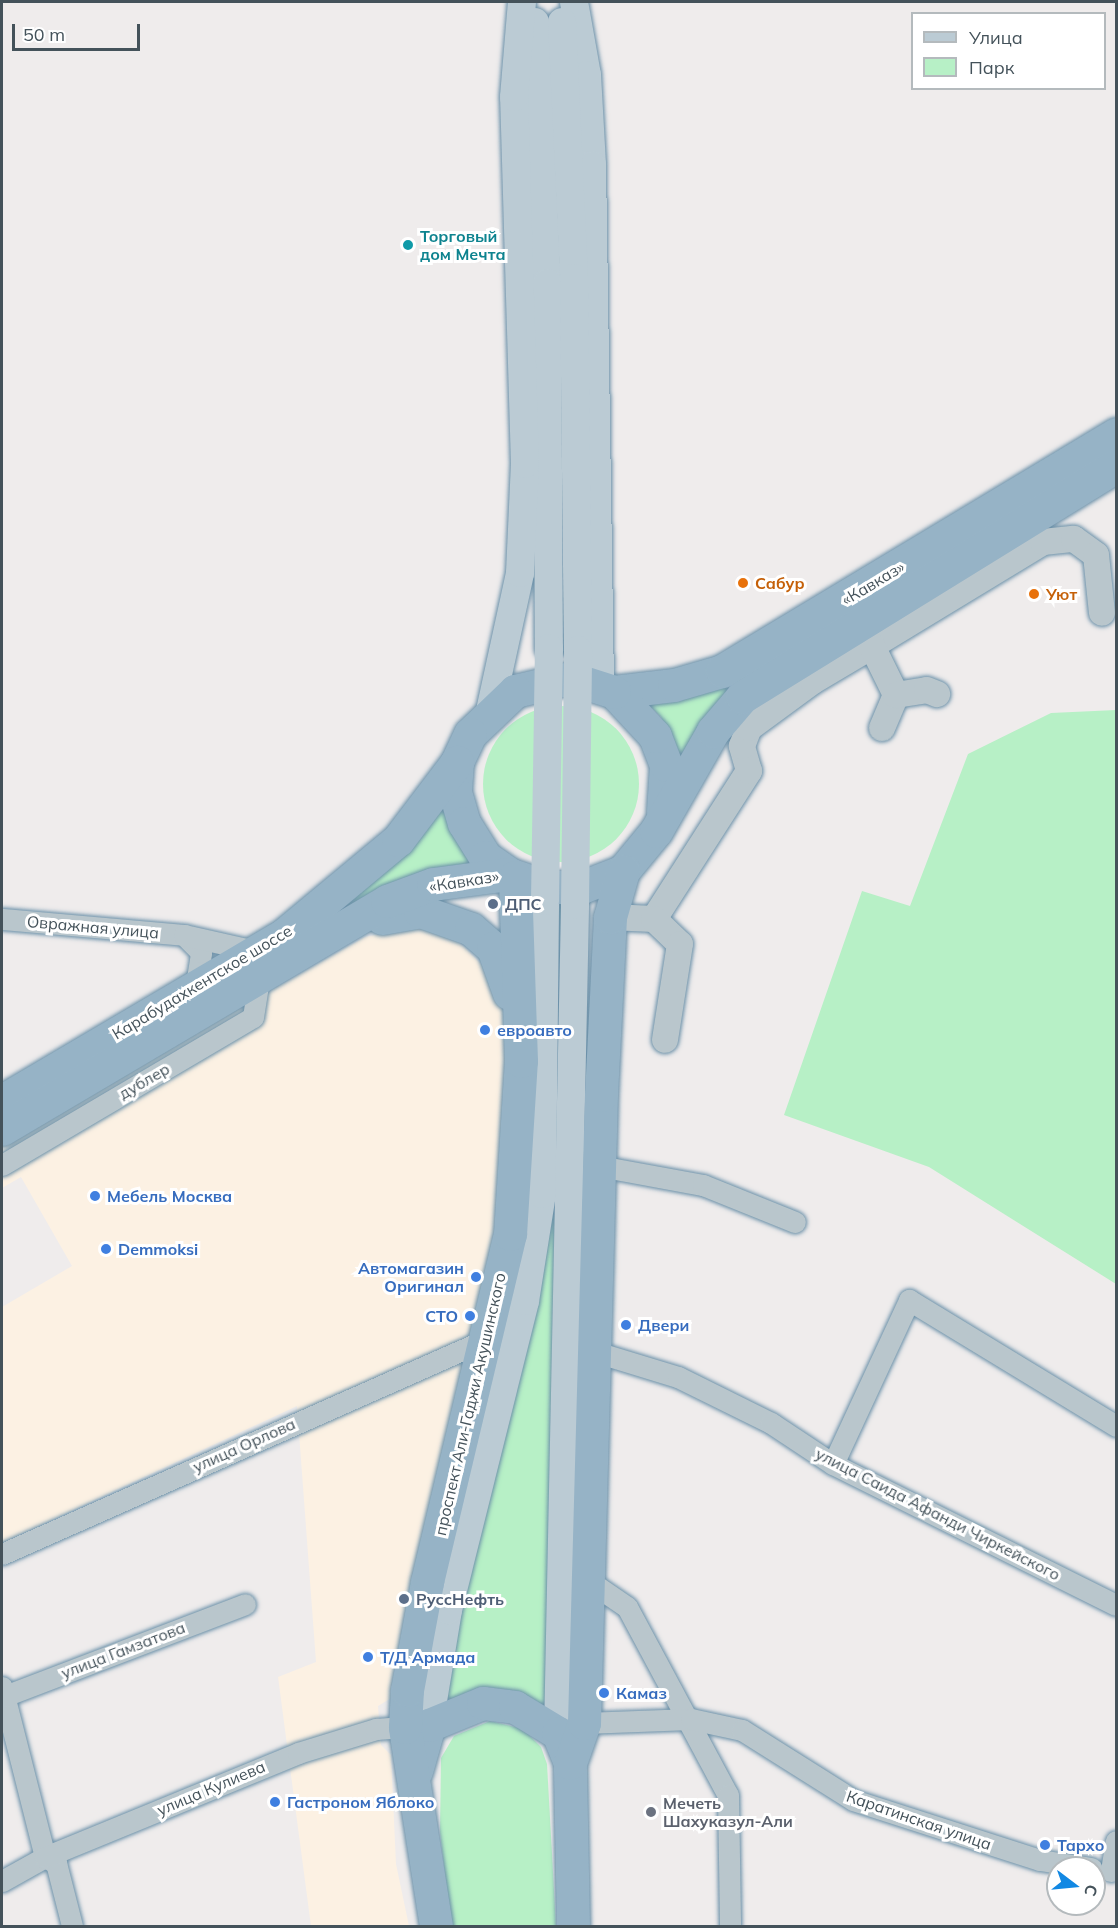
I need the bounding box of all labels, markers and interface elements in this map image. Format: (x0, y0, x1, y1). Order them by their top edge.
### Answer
scale bar (15, 12, 142, 50)
legend (911, 12, 1106, 90)
text: 50 m (23, 23, 65, 46)
text: Улица (969, 26, 1023, 49)
text: Парк (969, 56, 1014, 79)
place label: Торговый дом Мечта (420, 226, 506, 264)
marker: Торговый дом Мечта (401, 238, 415, 252)
street label: «Кавказ» (838, 557, 908, 609)
place label: Сабур (755, 573, 805, 593)
marker: Сабур (736, 576, 750, 590)
place label: Уют (1046, 584, 1077, 604)
marker: Уют (1027, 587, 1041, 601)
street label: «Кавказ» (428, 866, 500, 896)
place label: ДПС (505, 894, 541, 914)
marker: ДПС (486, 897, 500, 911)
street label: Овражная улица (26, 912, 160, 942)
street label: Карабудахкентское шоссе (109, 921, 295, 1043)
place label: евроавто (497, 1020, 572, 1040)
marker: евроавто (478, 1023, 492, 1037)
street label: дублер (115, 1059, 173, 1103)
place label: Мебель Москва (107, 1186, 232, 1206)
marker: Мебель Москва (88, 1189, 102, 1203)
place label: Demmoksi (118, 1239, 198, 1259)
marker: Demmoksi (99, 1242, 113, 1256)
place label: Автомагазин Оригинал (358, 1258, 464, 1296)
marker: Автомагазин Оригинал (469, 1270, 483, 1284)
street label: проспект Али-Гаджи Акушинского (430, 1271, 510, 1537)
place label: СТО (425, 1306, 458, 1326)
marker: СТО (463, 1309, 477, 1323)
place label: Двери (638, 1315, 689, 1335)
marker: Двери (619, 1318, 633, 1332)
street label: улица Орлова (190, 1414, 298, 1476)
street label: улица Саида Афанди Чиркейского (813, 1444, 1063, 1584)
place label: РуссНефть (416, 1589, 504, 1609)
marker: РуссНефть (397, 1592, 411, 1606)
street label: улица Гамзатова (58, 1618, 188, 1682)
place label: Т/Д Армада (380, 1647, 475, 1667)
marker: Т/Д Армада (361, 1650, 375, 1664)
place label: Камаз (616, 1683, 667, 1703)
marker: Камаз (597, 1686, 611, 1700)
street label: улица Кулиева (154, 1757, 268, 1819)
street label: Каратинская улица (844, 1786, 994, 1854)
place label: Гастроном Яблоко (287, 1792, 434, 1812)
place label: Мечеть Шахуказул-Али (663, 1793, 793, 1831)
marker: Гастроном Яблоко (268, 1795, 282, 1809)
marker: Мечеть Шахуказул-Али (644, 1805, 658, 1819)
place label: Тархо (1057, 1835, 1104, 1855)
marker: Тархо (1038, 1838, 1052, 1852)
north arrow (1046, 1856, 1106, 1916)
text: С (1080, 1882, 1103, 1898)

